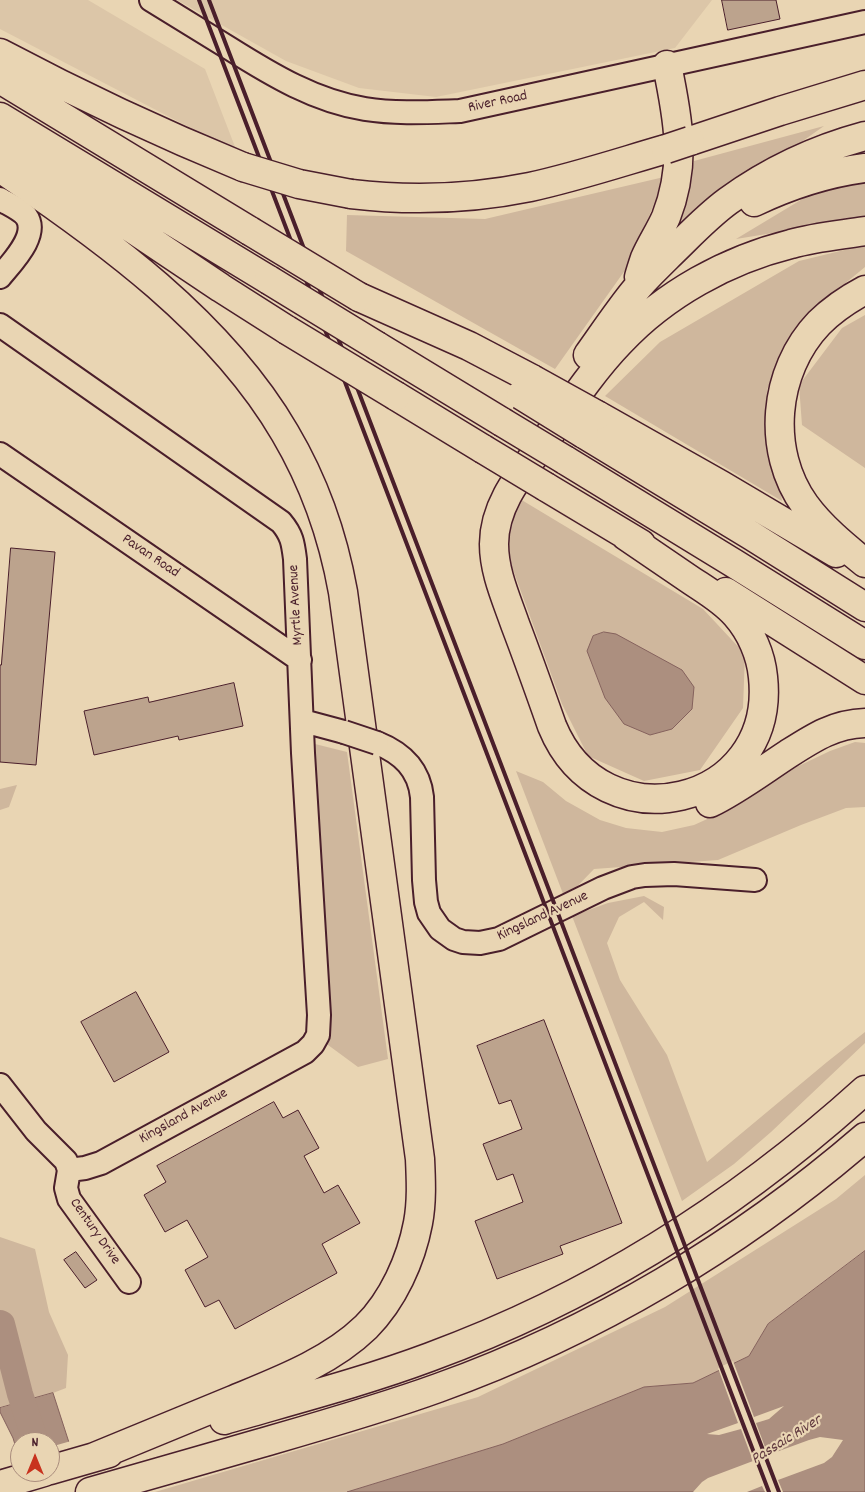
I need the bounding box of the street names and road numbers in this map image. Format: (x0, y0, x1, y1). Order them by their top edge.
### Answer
street label: River Road (467, 88, 529, 118)
street label: Pavan Road (118, 531, 182, 583)
street label: Myrtle Avenue (286, 564, 308, 646)
street label: Kingsland Avenue (495, 888, 591, 946)
street label: Kingsland Avenue (137, 1085, 231, 1149)
street label: Century Drive (65, 1195, 123, 1269)

